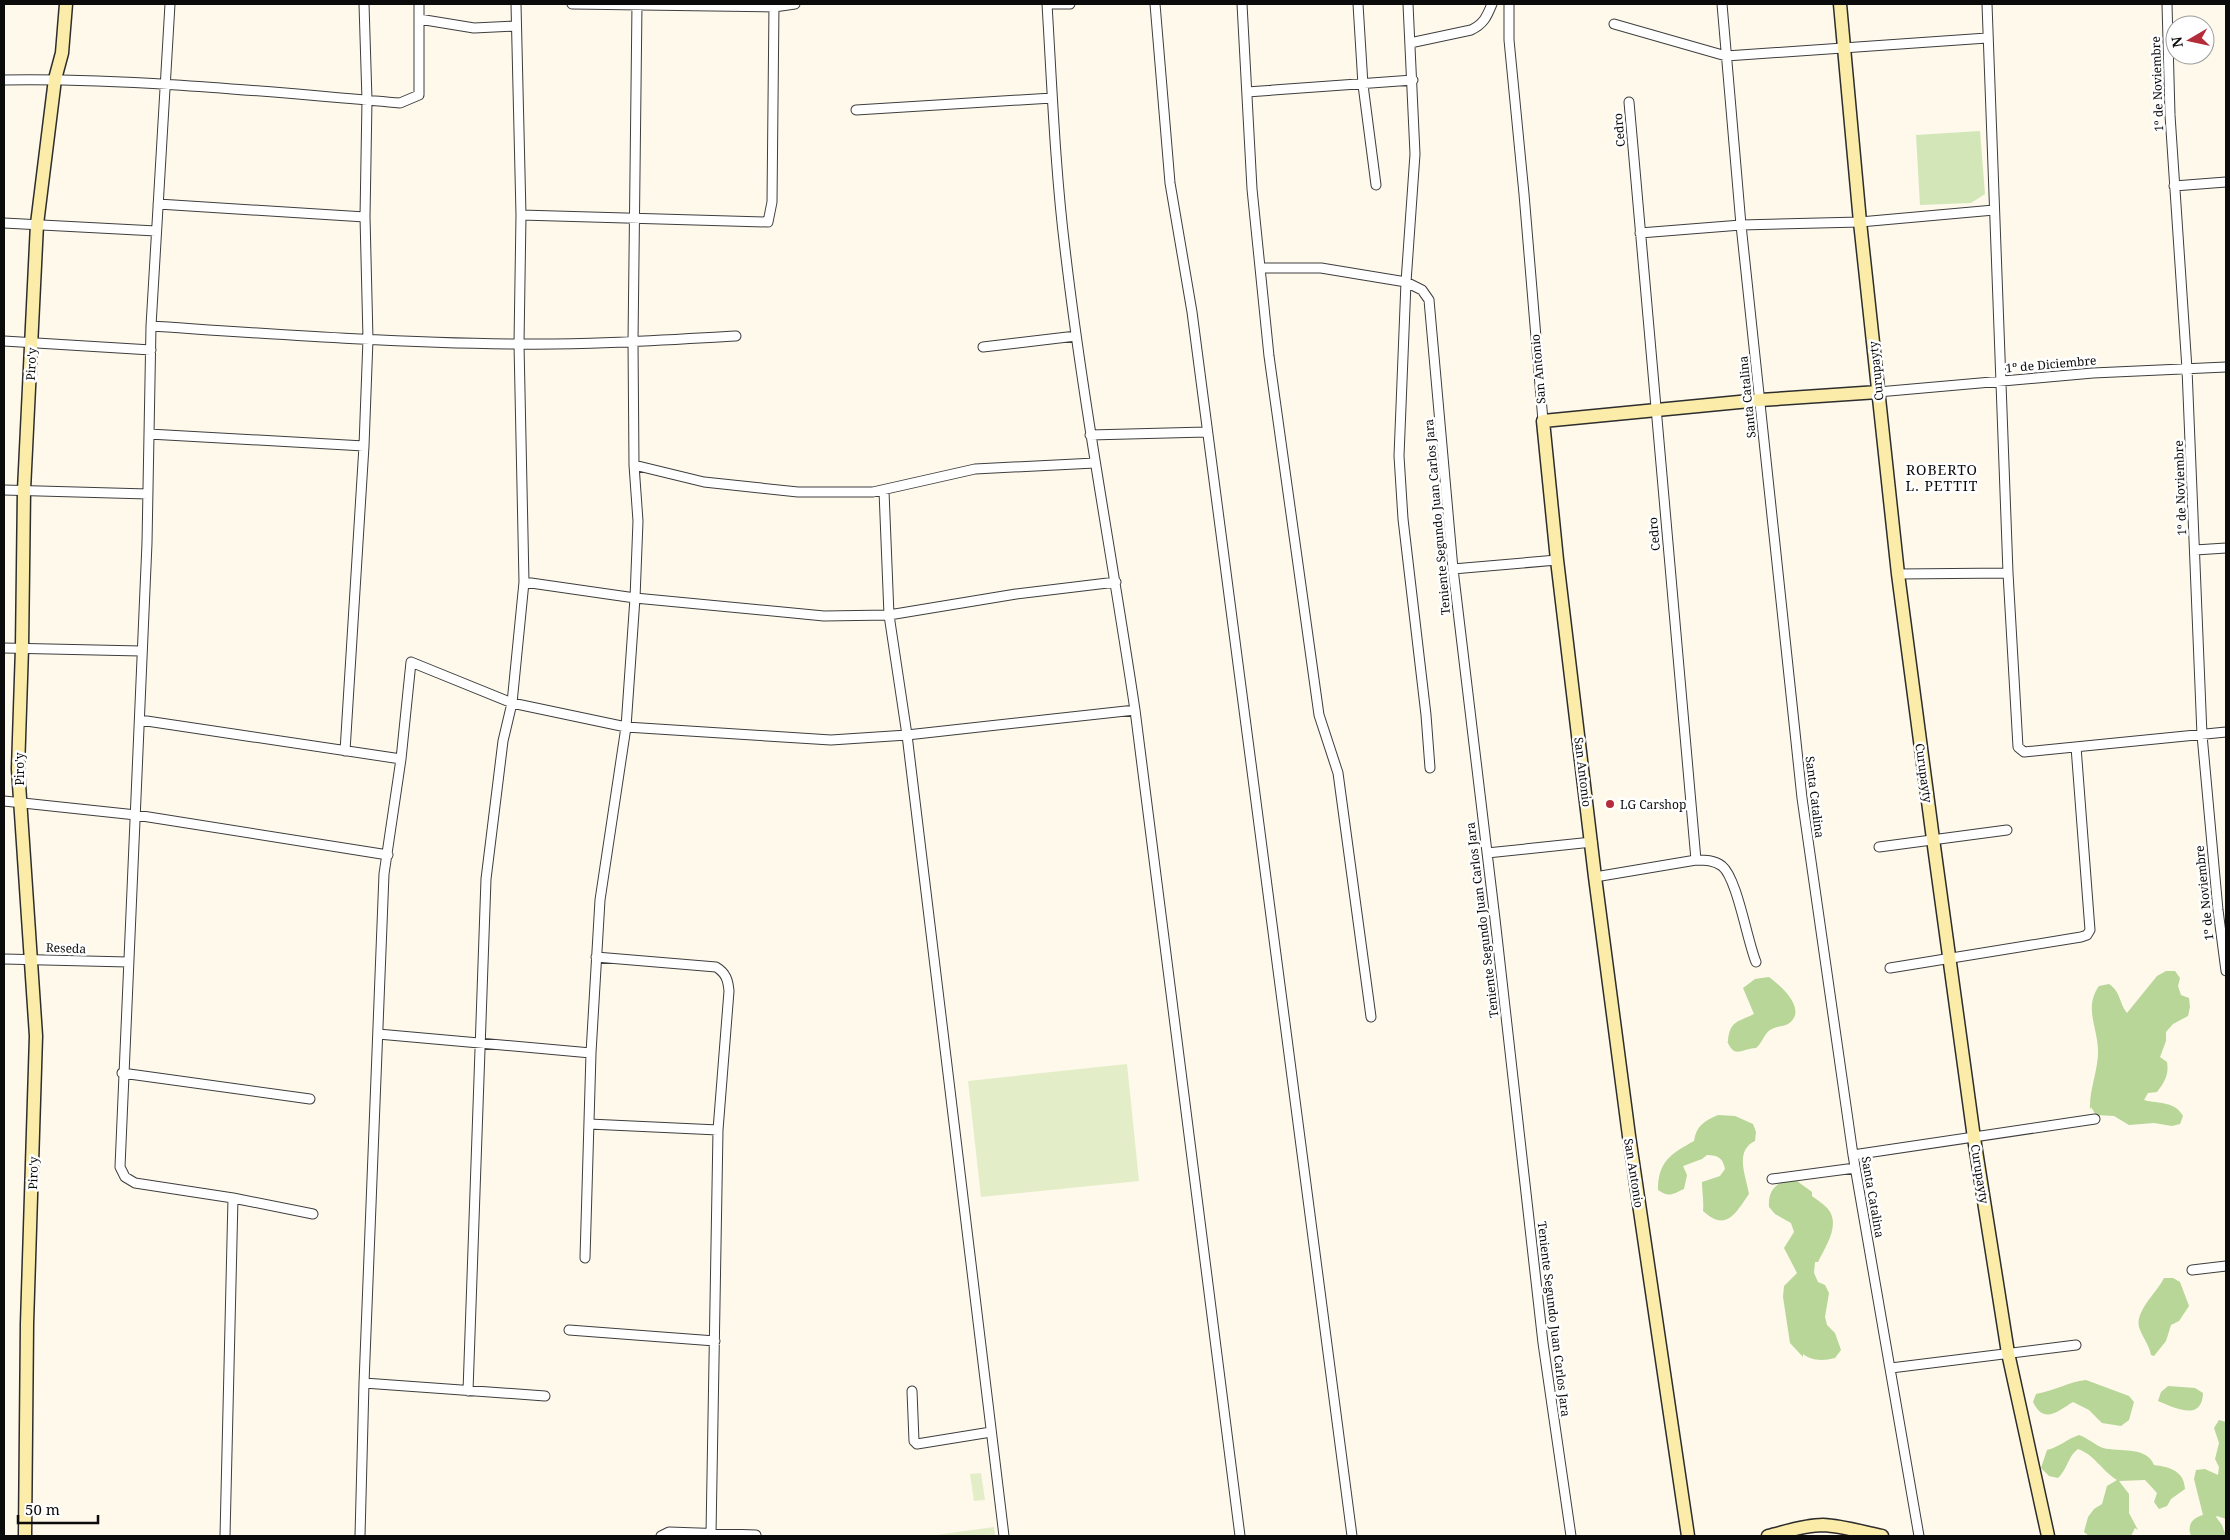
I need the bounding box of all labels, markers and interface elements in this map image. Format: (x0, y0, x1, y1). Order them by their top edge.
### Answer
north arrow (2165, 15, 2215, 65)
text: N (2166, 35, 2187, 49)
street label: 1º de Noviembre (2147, 36, 2167, 132)
street label: Cedro (1609, 112, 1629, 148)
street label: San Antonio (1526, 333, 1550, 405)
street label: Curupayty (1864, 340, 1888, 402)
street label: Piro'y (22, 347, 40, 381)
street label: 1º de Diciembre (2005, 352, 2097, 376)
street label: Santa Catalina (1734, 355, 1760, 439)
street label: Teniente Segundo Juan Carlos Jara (1420, 418, 1454, 616)
street label: 1º de Noviembre (2170, 440, 2190, 536)
district label: ROBERTO L. PETTIT (1906, 460, 1978, 495)
street label: Cedro (1644, 516, 1664, 552)
street label: San Antonio (1570, 736, 1596, 808)
street label: Curupayty (1911, 742, 1937, 804)
street label: Piro'y (11, 752, 28, 786)
street label: Santa Catalina (1802, 755, 1828, 839)
place label: LG Carshop (1620, 796, 1686, 813)
marker: LG Carshop (1604, 798, 1616, 810)
street label: Teniente Segundo Juan Carlos Jara (1462, 821, 1502, 1019)
street label: 1º de Noviembre (2191, 845, 2217, 941)
street label: Reseda (46, 939, 87, 957)
street label: San Antonio (1620, 1137, 1648, 1209)
street label: Curupayty (1967, 1143, 1993, 1205)
street label: Santa Catalina (1857, 1155, 1889, 1239)
street label: Piro'y (24, 1156, 42, 1190)
street label: Teniente Segundo Juan Carlos Jara (1534, 1220, 1574, 1418)
scale bar (18, 1492, 98, 1524)
text: 50 m (25, 1499, 60, 1519)

